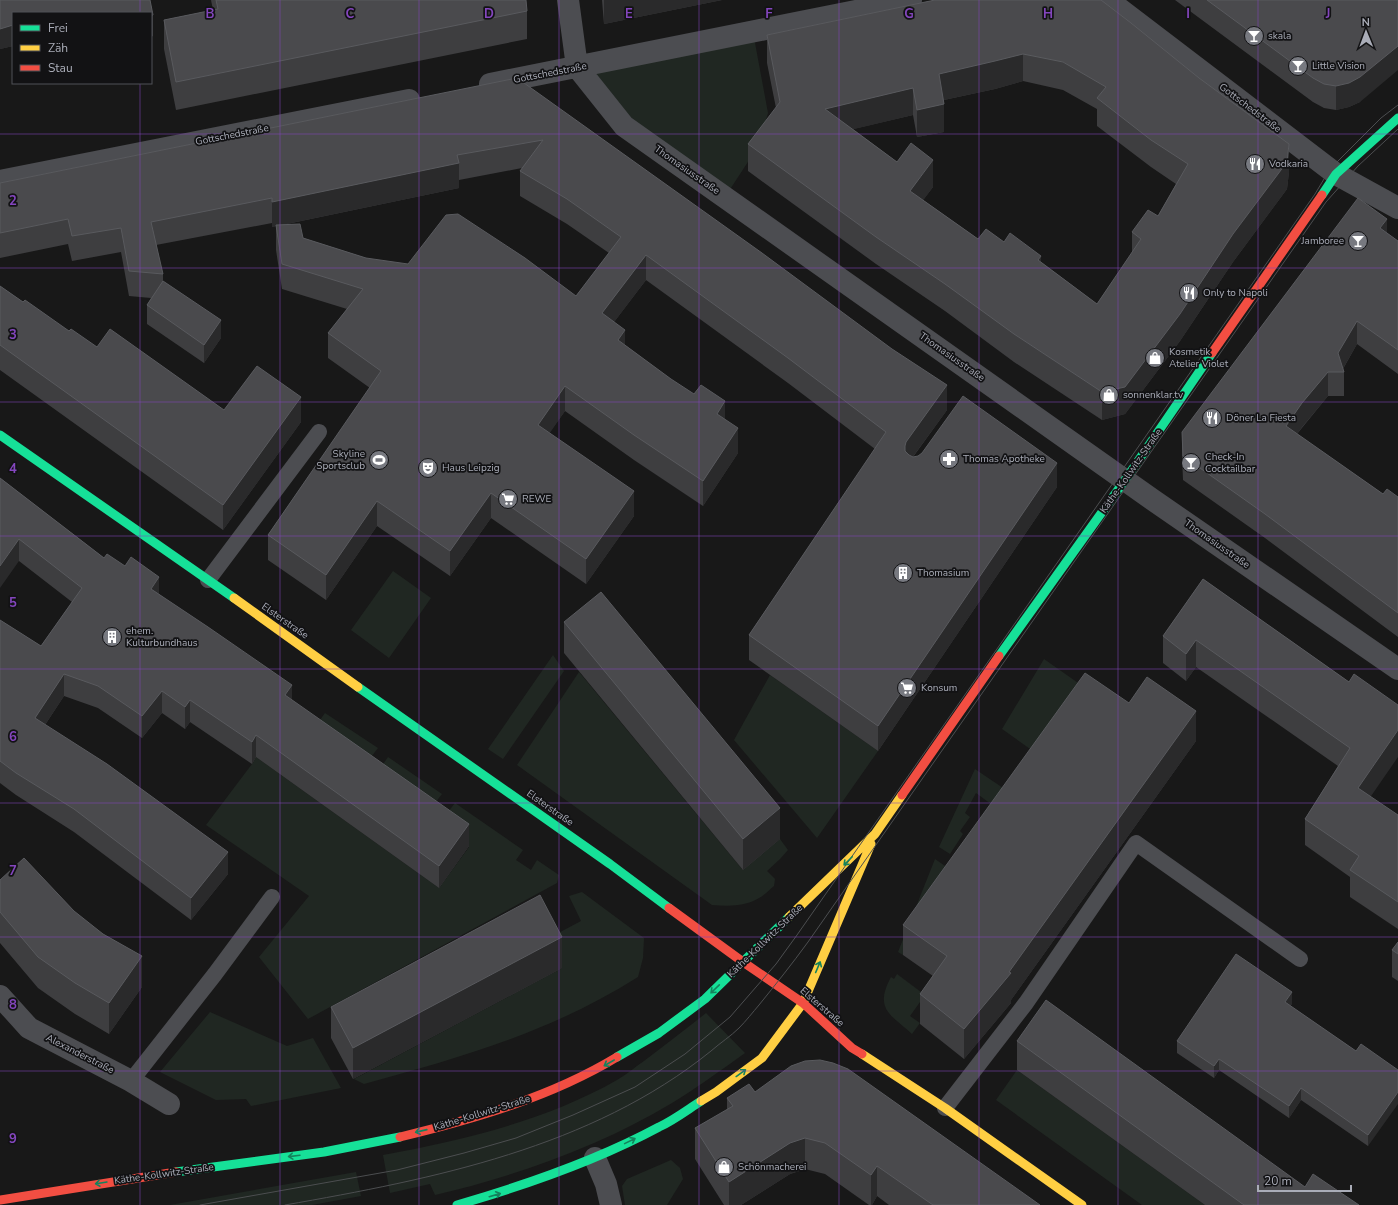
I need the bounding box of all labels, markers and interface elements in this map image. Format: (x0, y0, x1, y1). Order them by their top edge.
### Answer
text: B (206, 5, 215, 23)
text: C (346, 5, 355, 23)
text: D (484, 5, 494, 23)
text: E (625, 5, 633, 23)
text: F (765, 5, 773, 23)
text: G (904, 5, 914, 23)
text: H (1043, 5, 1053, 23)
text: I (1186, 5, 1190, 23)
text: J (1325, 5, 1330, 23)
legend (12, 12, 152, 84)
north arrow (1346, 12, 1386, 52)
text: N (1362, 15, 1370, 30)
text: Frei (48, 20, 68, 36)
bar icon: skala (1243, 25, 1265, 47)
place label: skala (1268, 29, 1291, 43)
text: Zäh (48, 40, 68, 56)
bar icon: Little Vision (1287, 55, 1309, 77)
street label: Gottschedstraße (512, 59, 588, 87)
place label: Little Vision (1312, 59, 1365, 73)
text: Stau (48, 60, 73, 76)
street label: Gottschedstraße (1216, 80, 1284, 136)
street label: Gottschedstraße (194, 121, 270, 149)
street label: Thomasiusstraße (651, 142, 723, 198)
restaurant icon: Vodkaria (1244, 153, 1266, 175)
place label: Vodkaria (1268, 157, 1308, 171)
text: 2 (9, 192, 17, 210)
bar icon: Jamboree (1347, 230, 1369, 252)
place label: Jamboree (1300, 234, 1344, 248)
restaurant icon: Only to Napoli (1178, 282, 1200, 304)
place label: Only to Napoli (1203, 286, 1268, 300)
text: 3 (9, 326, 17, 344)
street label: Thomasiusstraße (916, 329, 988, 385)
place label: Kosmetik Atelier Violet (1169, 345, 1229, 371)
shop icon: Kosmetik Atelier Violet (1144, 347, 1166, 369)
shop icon: sonnenklar.tv (1098, 384, 1120, 406)
place label: sonnenklar.tv (1123, 388, 1184, 402)
restaurant icon: Döner La Fiesta (1201, 407, 1223, 429)
place label: Döner La Fiesta (1226, 411, 1296, 425)
street label: Käthe-Kollwitz-Straße (1096, 426, 1166, 516)
place label: Skyline Sportsclub (316, 447, 365, 473)
pharmacy icon: Thomas Apotheke (938, 448, 960, 470)
sports icon: Skyline Sportsclub (368, 449, 390, 471)
place label: Check-In Cocktailbar (1205, 450, 1256, 476)
place label: Thomas Apotheke (963, 452, 1045, 466)
bar icon: Check-In Cocktailbar (1180, 452, 1202, 474)
theatre icon: Haus Leipzig (417, 457, 439, 479)
text: 4 (9, 460, 17, 478)
place label: Haus Leipzig (442, 461, 500, 475)
supermarket icon: REWE (497, 488, 519, 510)
place label: REWE (522, 492, 551, 506)
street label: Thomasiusstraße (1181, 516, 1253, 572)
building icon: Thomasium (892, 562, 914, 584)
place label: Thomasium (917, 566, 969, 580)
text: 5 (9, 594, 17, 612)
street label: Elsterstraße (259, 600, 311, 642)
place label: ehem. Kulturbundhaus (126, 624, 198, 650)
building icon: ehem. Kulturbundhaus (101, 626, 123, 648)
supermarket icon: Konsum (896, 677, 918, 699)
place label: Konsum (921, 681, 957, 695)
text: 6 (9, 728, 17, 746)
street label: Elsterstraße (524, 787, 576, 829)
one-way arrow (843, 856, 853, 866)
text: 7 (9, 862, 17, 880)
street label: Käthe-Kollwitz-Straße (724, 901, 806, 981)
one-way arrow (815, 961, 822, 973)
one-way arrow (710, 984, 720, 994)
street label: Elsterstraße (797, 984, 847, 1030)
text: 8 (9, 996, 17, 1014)
street label: Alexanderstraße (43, 1031, 117, 1077)
one-way arrow (603, 1059, 615, 1067)
one-way arrow (735, 1069, 746, 1077)
street label: Käthe-Kollwitz-Straße (432, 1092, 532, 1134)
one-way arrow (415, 1128, 428, 1135)
text: 9 (9, 1130, 17, 1148)
one-way arrow (624, 1137, 636, 1144)
one-way arrow (288, 1152, 301, 1160)
shop icon: Schönmacherei (713, 1156, 735, 1178)
street label: Käthe-Kollwitz-Straße (113, 1160, 215, 1188)
place label: Schönmacherei (738, 1160, 806, 1174)
scale bar (1258, 1167, 1351, 1193)
text: 20 m (1264, 1173, 1292, 1189)
one-way arrow (95, 1179, 108, 1187)
one-way arrow (488, 1190, 501, 1198)

